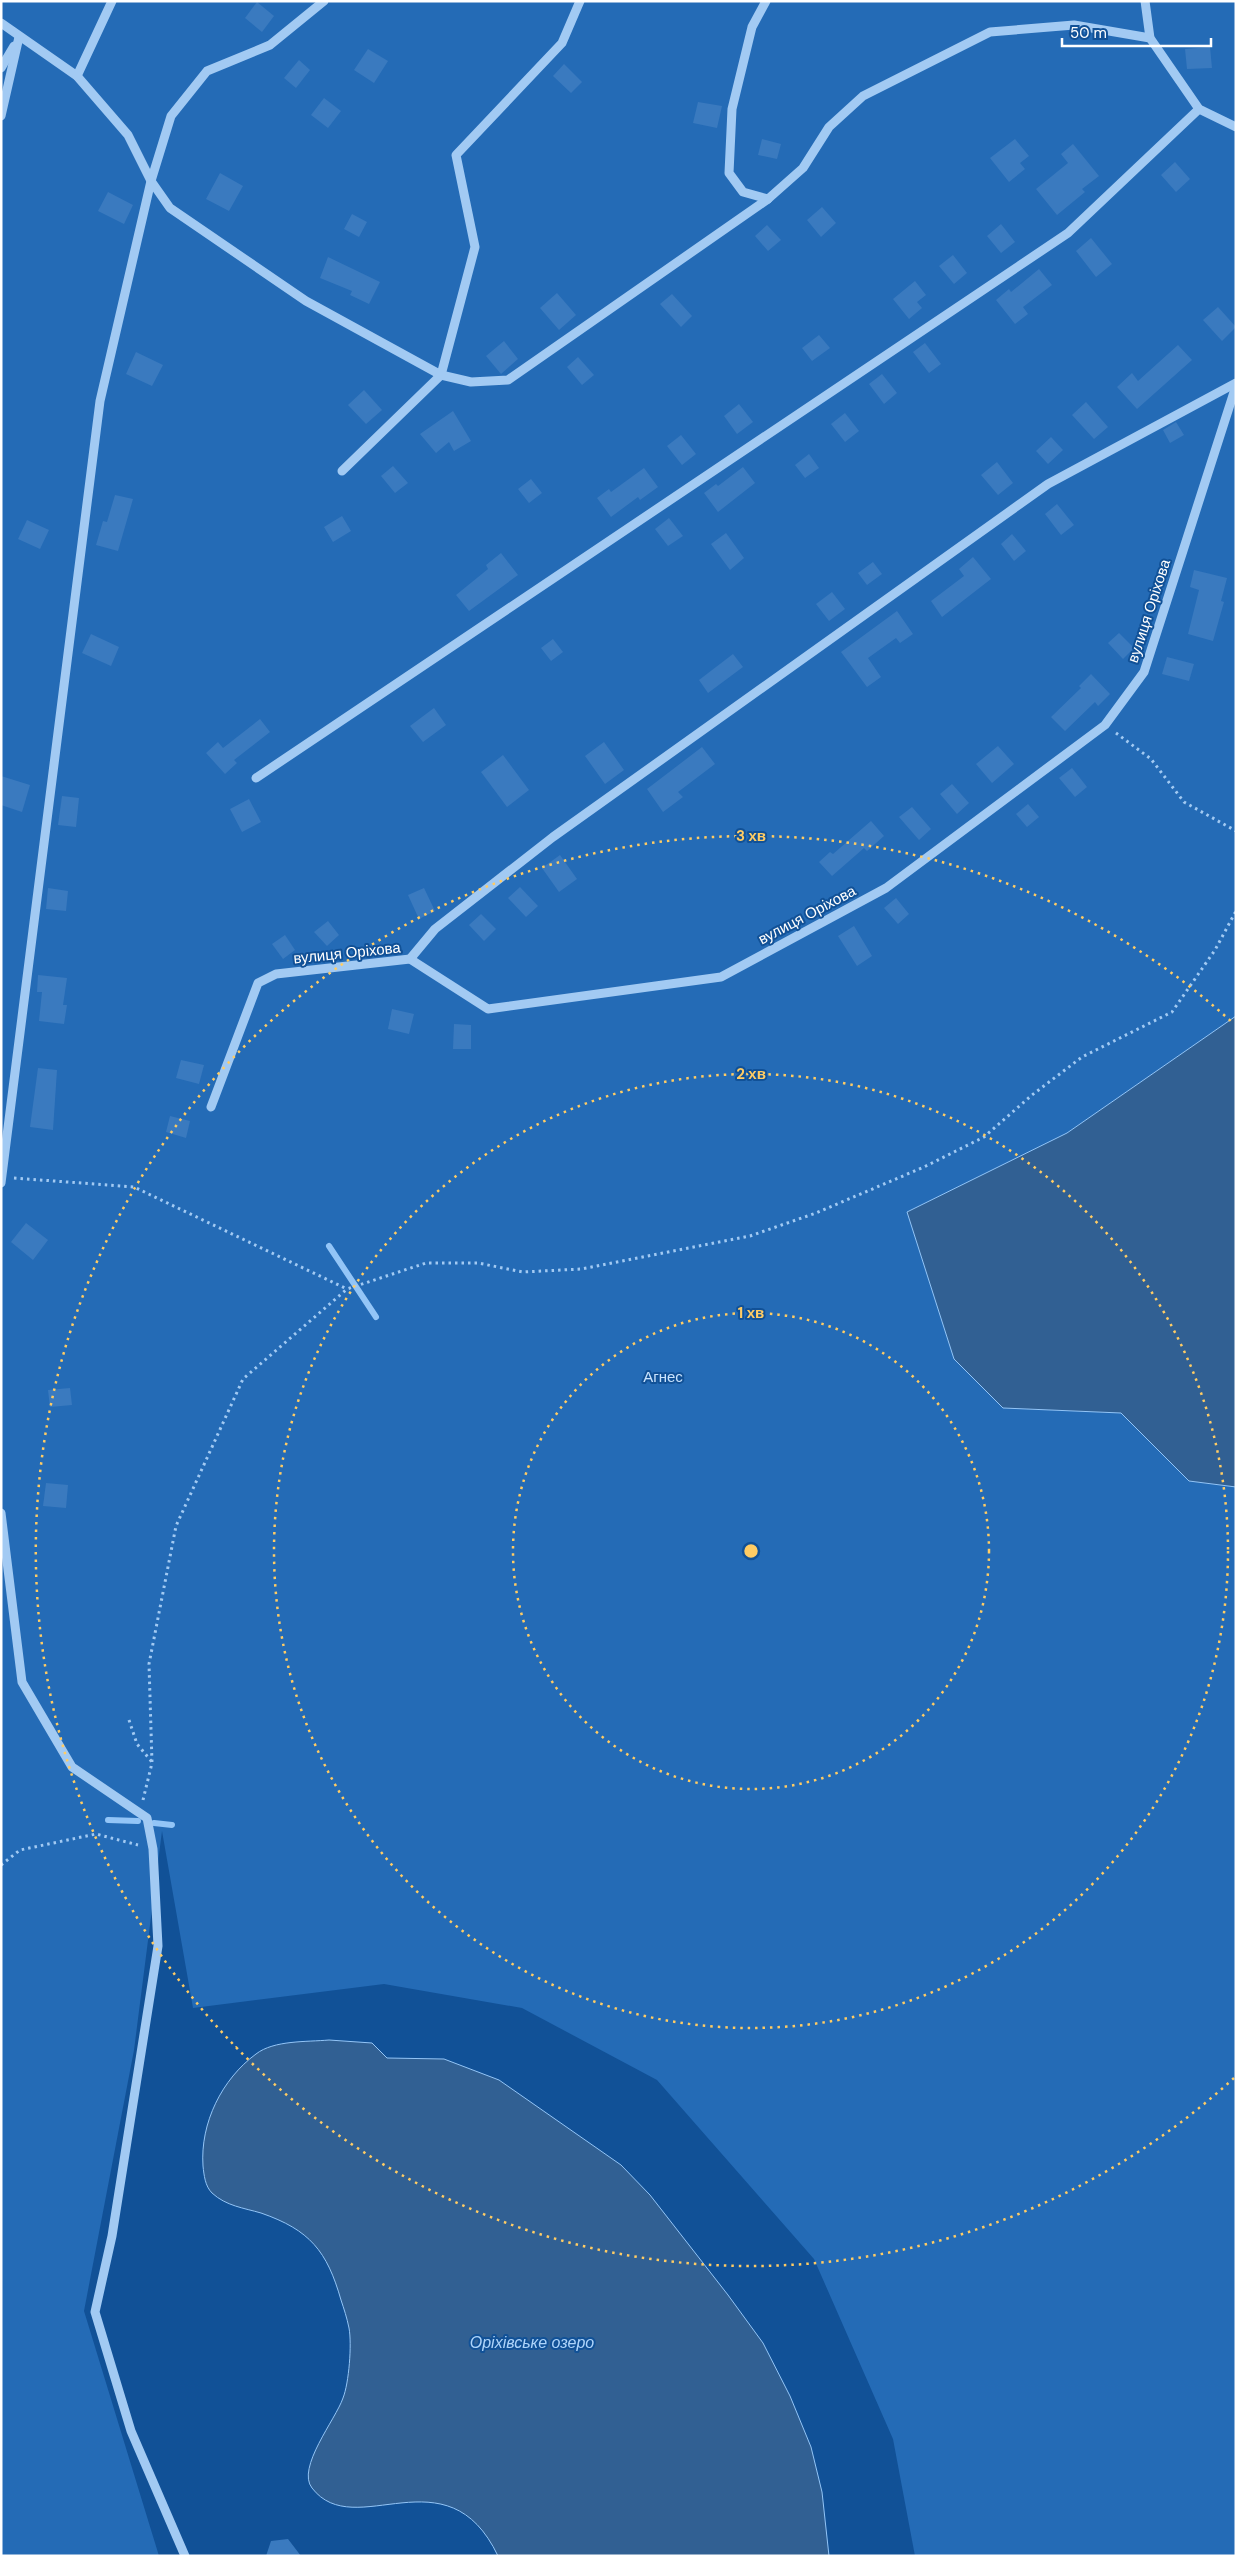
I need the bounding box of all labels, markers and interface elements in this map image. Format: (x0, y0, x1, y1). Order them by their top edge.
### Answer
scale bar (1062, 15, 1211, 47)
text: 50 m (1070, 23, 1107, 43)
street label: вулиця Оріхова (1123, 556, 1175, 665)
text: 3 хв (736, 826, 766, 846)
street label: вулиця Оріхова (755, 881, 860, 949)
street label: вулиця Оріхова (292, 937, 402, 969)
text: 2 хв (736, 1064, 766, 1084)
text: 1 хв (738, 1303, 764, 1323)
park label: Агнес (643, 1367, 683, 1387)
centre of rings (742, 1542, 760, 1560)
water label: Оріхівське озеро (470, 2332, 594, 2353)

